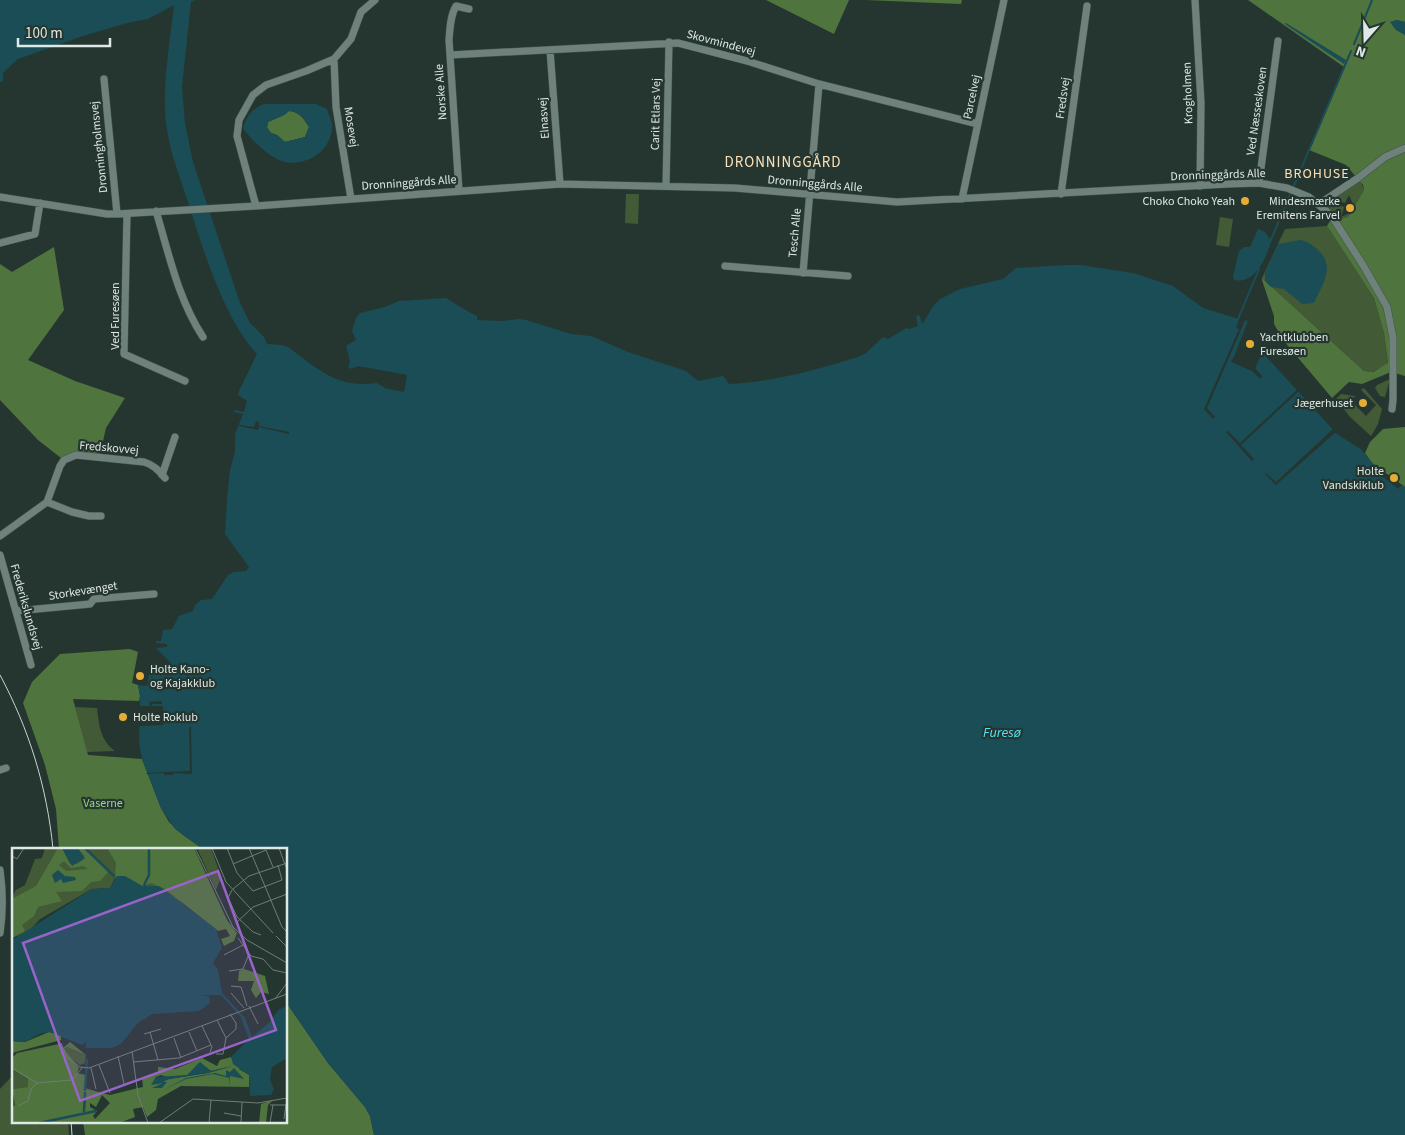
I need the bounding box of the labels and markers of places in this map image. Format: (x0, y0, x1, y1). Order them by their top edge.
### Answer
place label: Choko Choko Yeah (1142, 193, 1235, 210)
place label: Mindesmærke Eremitens Farvel (1256, 193, 1340, 224)
marker: Choko Choko Yeah (1239, 195, 1251, 207)
marker: Mindesmærke Eremitens Farvel (1344, 202, 1356, 214)
place label: Yachtklubben Furesøen (1259, 329, 1328, 360)
marker: Yachtklubben Furesøen (1244, 338, 1256, 350)
place label: Jægerhuset (1294, 395, 1353, 412)
marker: Jægerhuset (1357, 397, 1369, 409)
place label: Holte Vandskiklub (1323, 463, 1384, 494)
marker: Holte Vandskiklub (1388, 472, 1400, 484)
place label: Holte Kano- og Kajakklub (150, 661, 215, 692)
marker: Holte Kano- og Kajakklub (134, 670, 146, 682)
place label: Holte Roklub (133, 709, 198, 726)
marker: Holte Roklub (117, 711, 129, 723)

